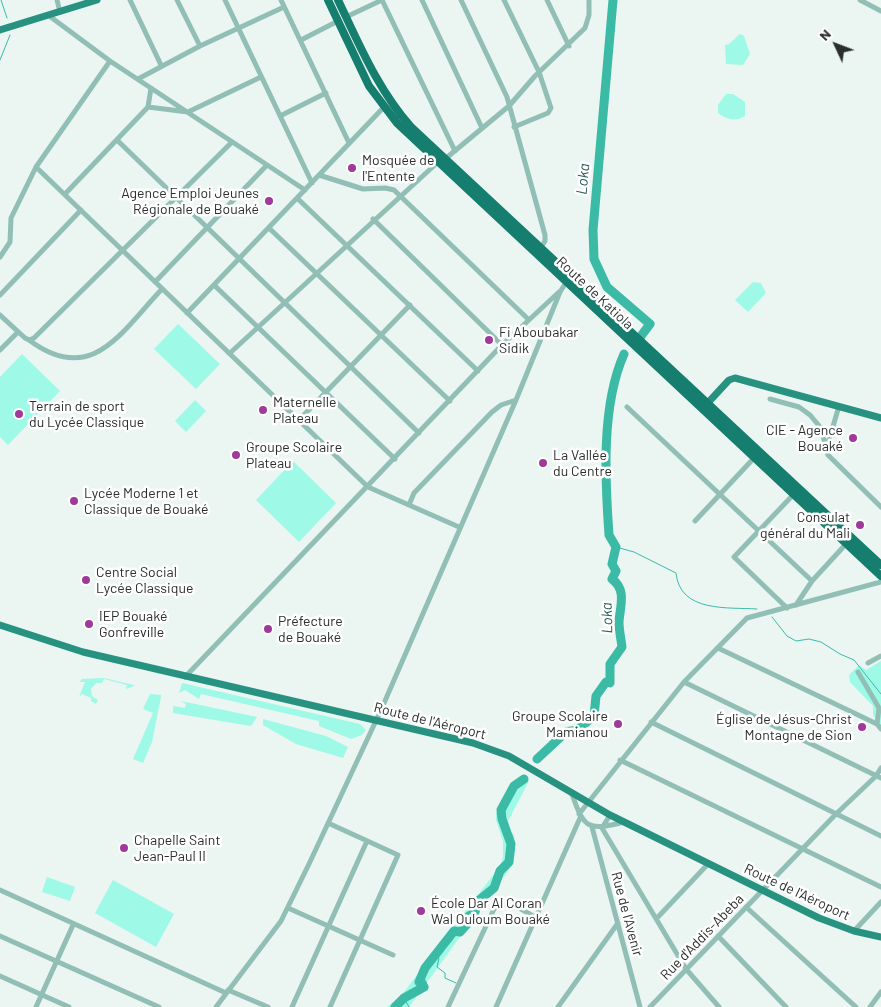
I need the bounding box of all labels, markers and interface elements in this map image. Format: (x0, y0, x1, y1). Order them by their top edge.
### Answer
north arrow (811, 20, 861, 70)
text: N (815, 25, 834, 44)
place label: Mosquée de l'Entente (362, 152, 434, 184)
marker: Mosquée de l'Entente (346, 162, 358, 174)
water label: Loka (573, 163, 593, 195)
place label: Agence Emploi Jeunes Régionale de Bouaké (121, 185, 259, 218)
marker: Agence Emploi Jeunes Régionale de Bouaké (263, 195, 275, 207)
street label: Route de Katiola (553, 253, 637, 333)
place label: Fi Aboubakar Sidik (499, 324, 578, 357)
marker: Fi Aboubakar Sidik (483, 334, 495, 346)
place label: Maternelle Plateau (273, 394, 336, 427)
place label: Terrain de sport du Lycée Classique (29, 398, 144, 431)
marker: Maternelle Plateau (257, 404, 269, 416)
marker: Terrain de sport du Lycée Classique (13, 408, 25, 420)
place label: CIE - Agence Bouaké (766, 422, 843, 454)
marker: CIE - Agence Bouaké (847, 432, 859, 444)
place label: Groupe Scolaire Plateau (246, 439, 342, 472)
place label: La Vallée du Centre (553, 447, 612, 480)
marker: Groupe Scolaire Plateau (230, 449, 242, 461)
marker: La Vallée du Centre (537, 457, 549, 469)
place label: Lycée Moderne 1 et Classique de Bouaké (84, 485, 208, 518)
marker: Lycée Moderne 1 et Classique de Bouaké (68, 495, 80, 507)
place label: Consulat général du Mali (760, 509, 850, 542)
marker: Consulat général du Mali (854, 519, 866, 531)
place label: Centre Social Lycée Classique (96, 564, 193, 596)
marker: Centre Social Lycée Classique (80, 574, 92, 586)
water label: Loka (598, 602, 616, 634)
place label: IEP Bouaké Gonfreville (99, 608, 167, 640)
place label: Préfecture de Bouaké (278, 613, 343, 646)
marker: IEP Bouaké Gonfreville (83, 618, 95, 630)
marker: Préfecture de Bouaké (262, 623, 274, 635)
street label: Route de l'Aéroport (372, 699, 488, 743)
place label: Groupe Scolaire Mamianou (512, 708, 608, 740)
place label: Église de Jésus-Christ Montagne de Sion (716, 711, 852, 744)
marker: Groupe Scolaire Mamianou (612, 718, 624, 730)
marker: Église de Jésus-Christ Montagne de Sion (856, 721, 868, 733)
place label: Chapelle Saint Jean-Paul II (134, 832, 221, 864)
marker: Chapelle Saint Jean-Paul II (118, 842, 130, 854)
street label: Route de l'Aéroport (741, 860, 853, 924)
street label: Rue de l'Avenir (608, 870, 646, 958)
street label: Rue d'Addis-Abeba (657, 891, 747, 983)
place label: École Dar Al Coran Wal Ouloum Bouaké (431, 895, 550, 928)
marker: École Dar Al Coran Wal Ouloum Bouaké (415, 905, 427, 917)

